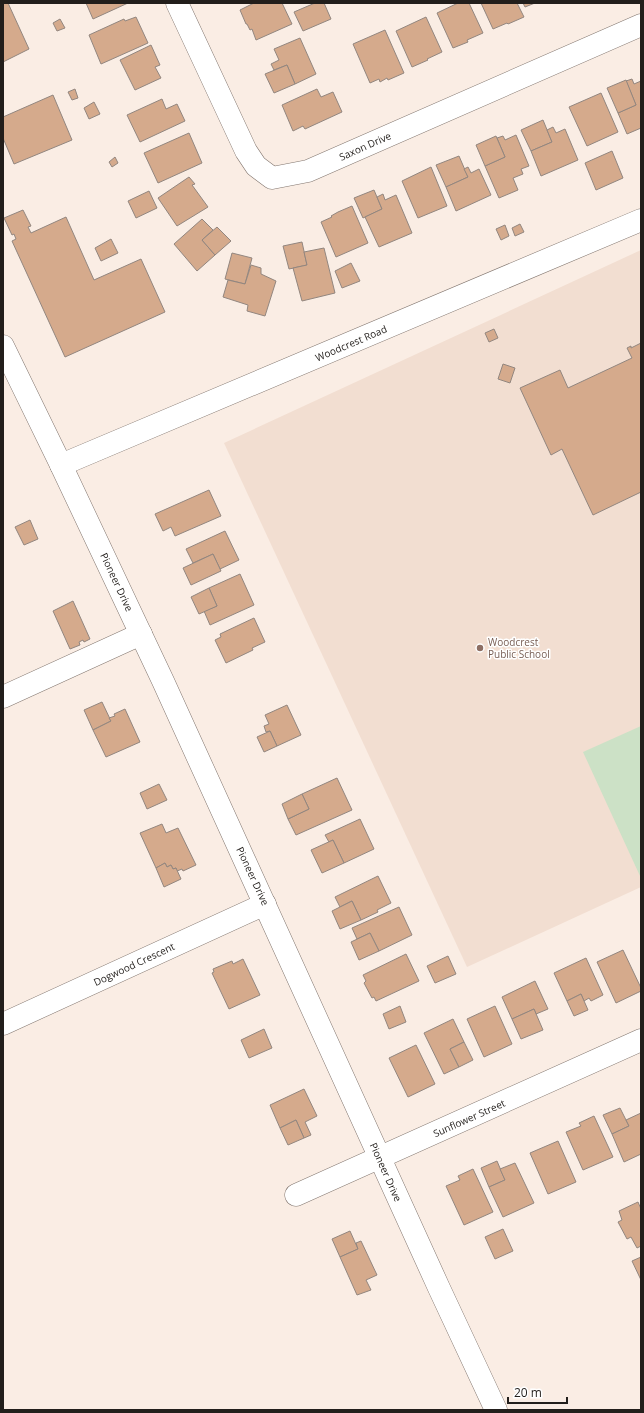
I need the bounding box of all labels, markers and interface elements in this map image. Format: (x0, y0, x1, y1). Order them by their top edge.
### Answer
street label: Saxon Drive (337, 128, 394, 164)
street label: Woodcrest Road (313, 322, 389, 364)
street label: Pioneer Drive (97, 550, 137, 614)
place label: Woodcrest Public School (488, 635, 550, 661)
marker: Woodcrest Public School (475, 643, 485, 653)
street label: Pioneer Drive (233, 844, 273, 908)
street label: Dogwood Crescent (91, 939, 177, 989)
street label: Sunflower Street (431, 1096, 508, 1140)
street label: Pioneer Drive (367, 1140, 405, 1204)
scale bar (508, 1379, 567, 1405)
text: 20 m (514, 1384, 542, 1401)

